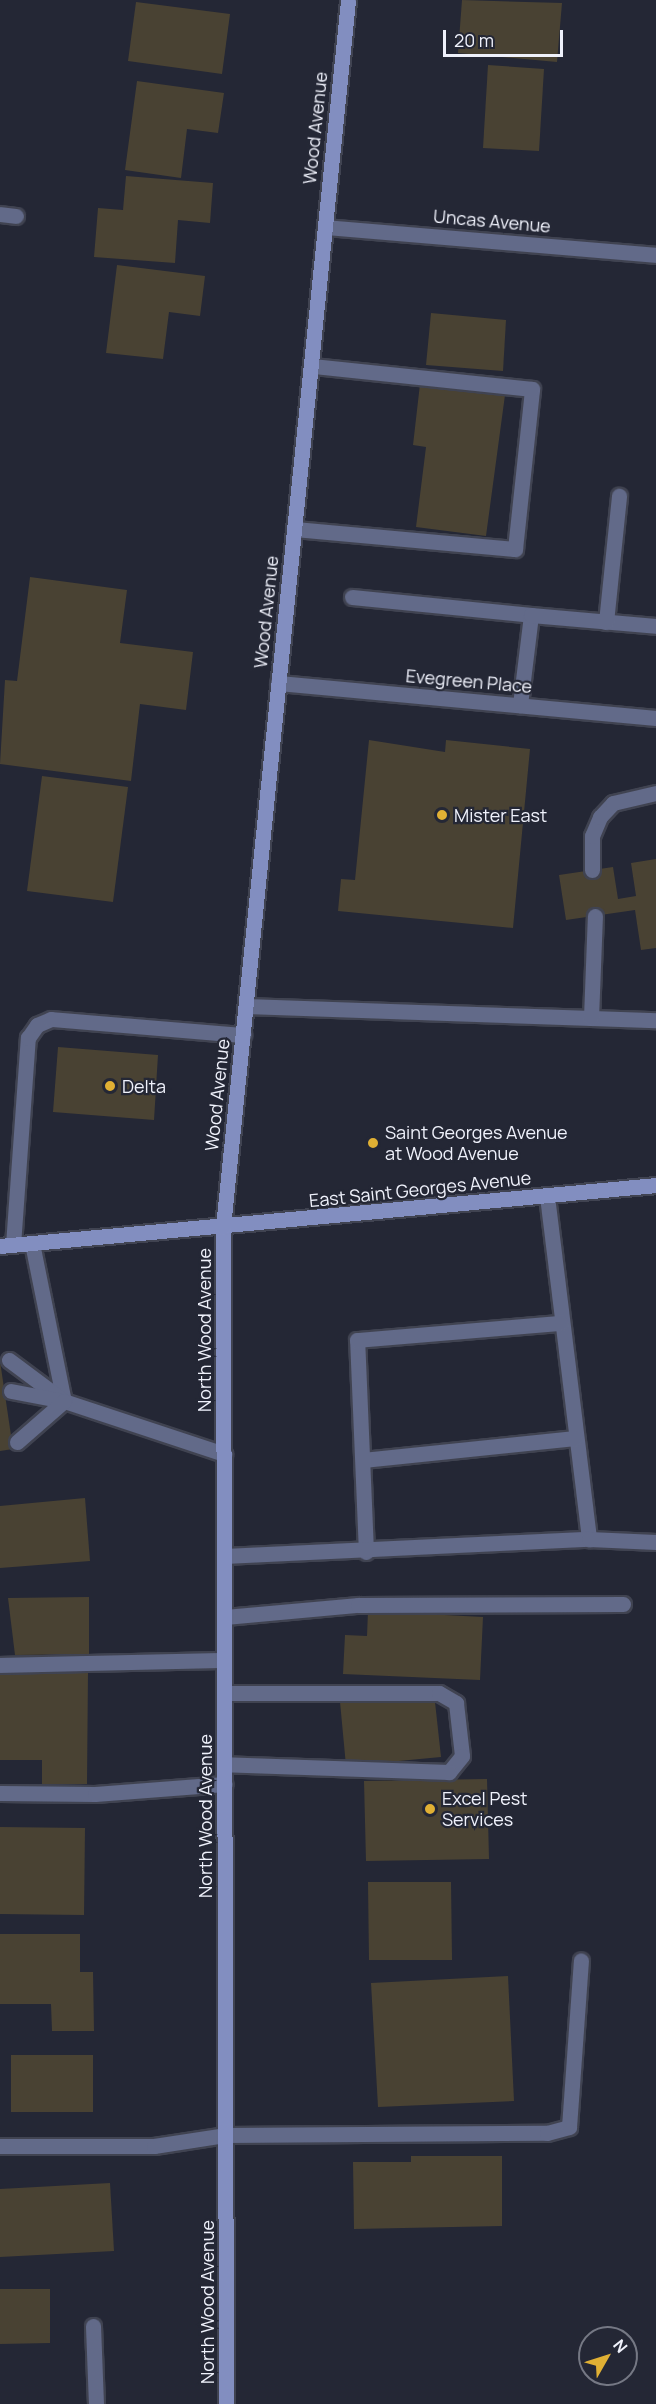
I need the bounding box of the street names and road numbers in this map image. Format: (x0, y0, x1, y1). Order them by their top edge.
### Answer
street label: Wood Avenue (298, 71, 332, 185)
street label: Uncas Avenue (432, 205, 552, 237)
street label: Wood Avenue (249, 555, 283, 669)
street label: Evegreen Place (405, 665, 533, 697)
street label: Wood Avenue (200, 1038, 234, 1152)
street label: East Saint Georges Avenue (308, 1167, 532, 1211)
street label: North Wood Avenue (193, 1248, 215, 1412)
street label: North Wood Avenue (194, 1734, 216, 1898)
street label: North Wood Avenue (196, 2220, 218, 2384)

